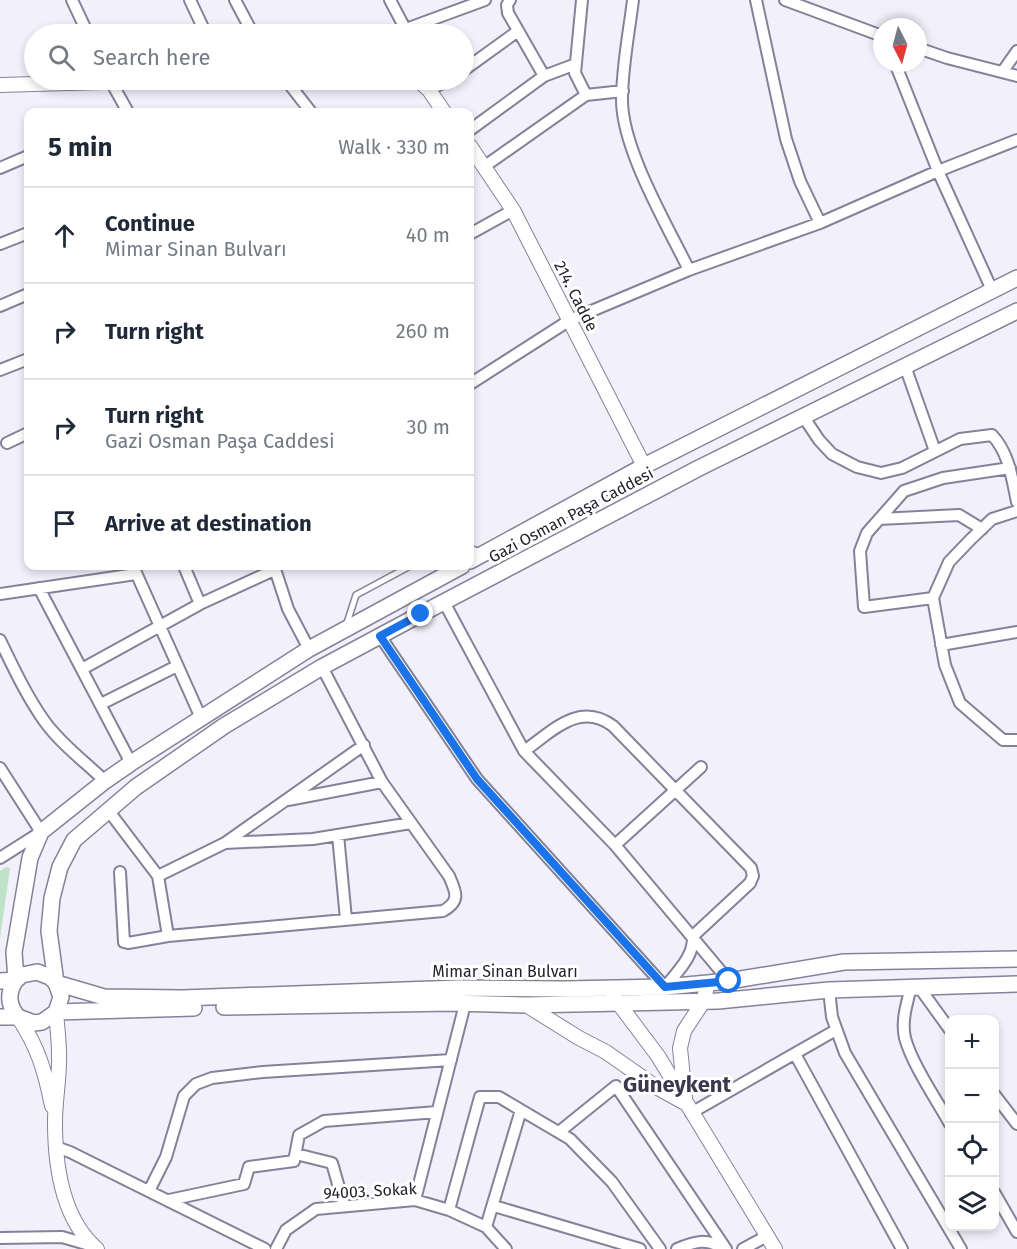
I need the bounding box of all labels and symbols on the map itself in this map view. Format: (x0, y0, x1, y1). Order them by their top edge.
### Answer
north arrow (873, 18, 927, 72)
street label: 214. Cadde (550, 258, 602, 334)
street label: Gazi Osman Paşa Caddesi (485, 463, 657, 567)
route end (407, 600, 433, 626)
street label: Mimar Sinan Bulvarı (432, 962, 578, 981)
route start (715, 967, 741, 993)
district label: Güneykent (623, 1071, 732, 1098)
street label: 94003. Sokak (323, 1179, 418, 1203)

